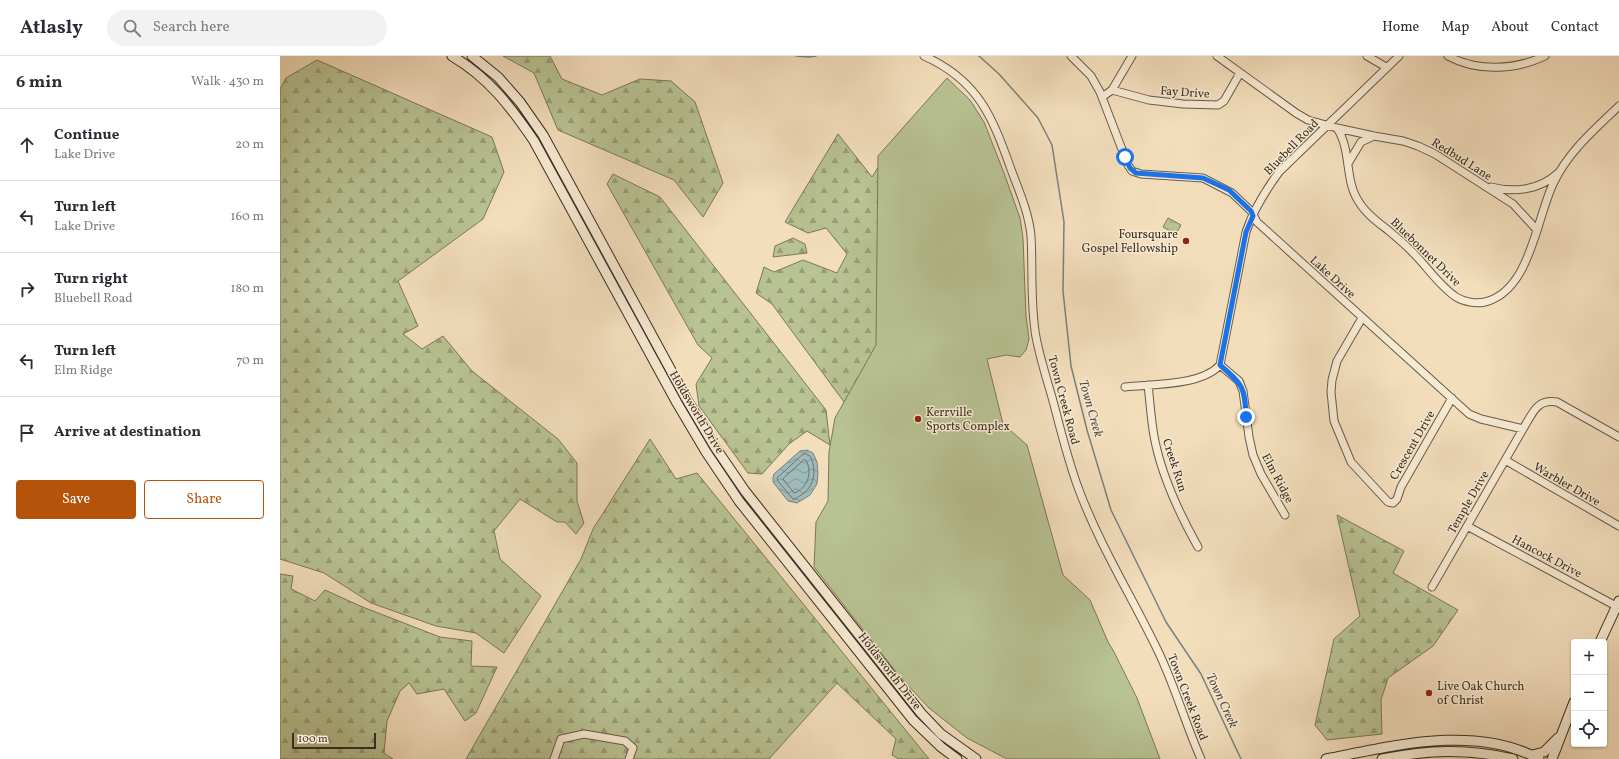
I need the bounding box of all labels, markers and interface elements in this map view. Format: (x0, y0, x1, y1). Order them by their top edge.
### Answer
search box (107, 10, 387, 46)
text: Atlasly (20, 15, 83, 41)
icon: search (121, 17, 143, 39)
text: Search here (153, 17, 230, 38)
text: Home (1382, 18, 1419, 37)
text: Map (1441, 18, 1469, 37)
text: About (1491, 18, 1529, 37)
text: Contact (1551, 18, 1599, 37)
text: 6 min (16, 71, 62, 94)
text: Walk · 430 m (191, 73, 264, 91)
street label: Fay Drive (1160, 83, 1211, 103)
street label: Bluebell Road (1261, 116, 1323, 179)
text: Continue (54, 125, 119, 146)
icon: ahead (16, 134, 38, 156)
street label: Redbud Lane (1428, 135, 1495, 185)
text: 20 m (235, 136, 264, 154)
text: Lake Drive (54, 146, 115, 164)
route start (1116, 148, 1134, 166)
text: Turn left (54, 197, 116, 218)
icon: left (16, 206, 38, 228)
text: 160 m (230, 208, 264, 226)
street label: Bluebonnet Drive (1387, 215, 1464, 291)
text: Lake Drive (54, 218, 115, 236)
place label: Foursquare Gospel Fellowship (1082, 227, 1178, 257)
marker: Foursquare Gospel Fellowship (1181, 236, 1191, 246)
street label: Lake Drive (1306, 253, 1359, 303)
text: Turn right (54, 269, 128, 290)
icon: right (16, 278, 38, 300)
text: 180 m (230, 280, 264, 298)
text: Bluebell Road (54, 290, 132, 308)
text: Turn left (54, 341, 116, 362)
icon: left (16, 350, 38, 372)
text: 70 m (236, 352, 264, 370)
street label: Town Creek Road (1043, 354, 1083, 447)
text: Elm Ridge (54, 362, 113, 380)
street label: Holdsworth Drive (665, 368, 727, 457)
water label: Town Creek (1073, 378, 1107, 439)
place label: Kerrville Sports Complex (926, 405, 1010, 435)
route end (1237, 408, 1255, 426)
street label: Crescent Drive (1386, 408, 1439, 483)
marker: Kerrville Sports Complex (913, 414, 923, 424)
icon: arrive (16, 422, 38, 444)
text: Arrive at destination (54, 422, 201, 443)
street label: Creek Run (1158, 437, 1190, 494)
street label: Elm Ridge (1257, 451, 1297, 506)
street label: Warbler Drive (1530, 459, 1603, 511)
street label: Temple Drive (1444, 468, 1494, 537)
button: Save (16, 480, 136, 519)
button: Share (144, 480, 264, 519)
street label: Hancock Drive (1509, 532, 1585, 582)
street label: Holdsworth Drive (854, 630, 925, 714)
map controls (1571, 639, 1607, 747)
button: + (1571, 639, 1607, 675)
street label: Town Creek Road (1163, 652, 1211, 743)
water label: Town Creek (1201, 670, 1242, 731)
button: − (1571, 675, 1607, 711)
place label: Live Oak Church of Christ (1437, 679, 1524, 709)
marker: Live Oak Church of Christ (1424, 688, 1434, 698)
button: locate (1571, 711, 1607, 747)
scale bar (292, 731, 376, 750)
text: 100 m (298, 732, 328, 747)

